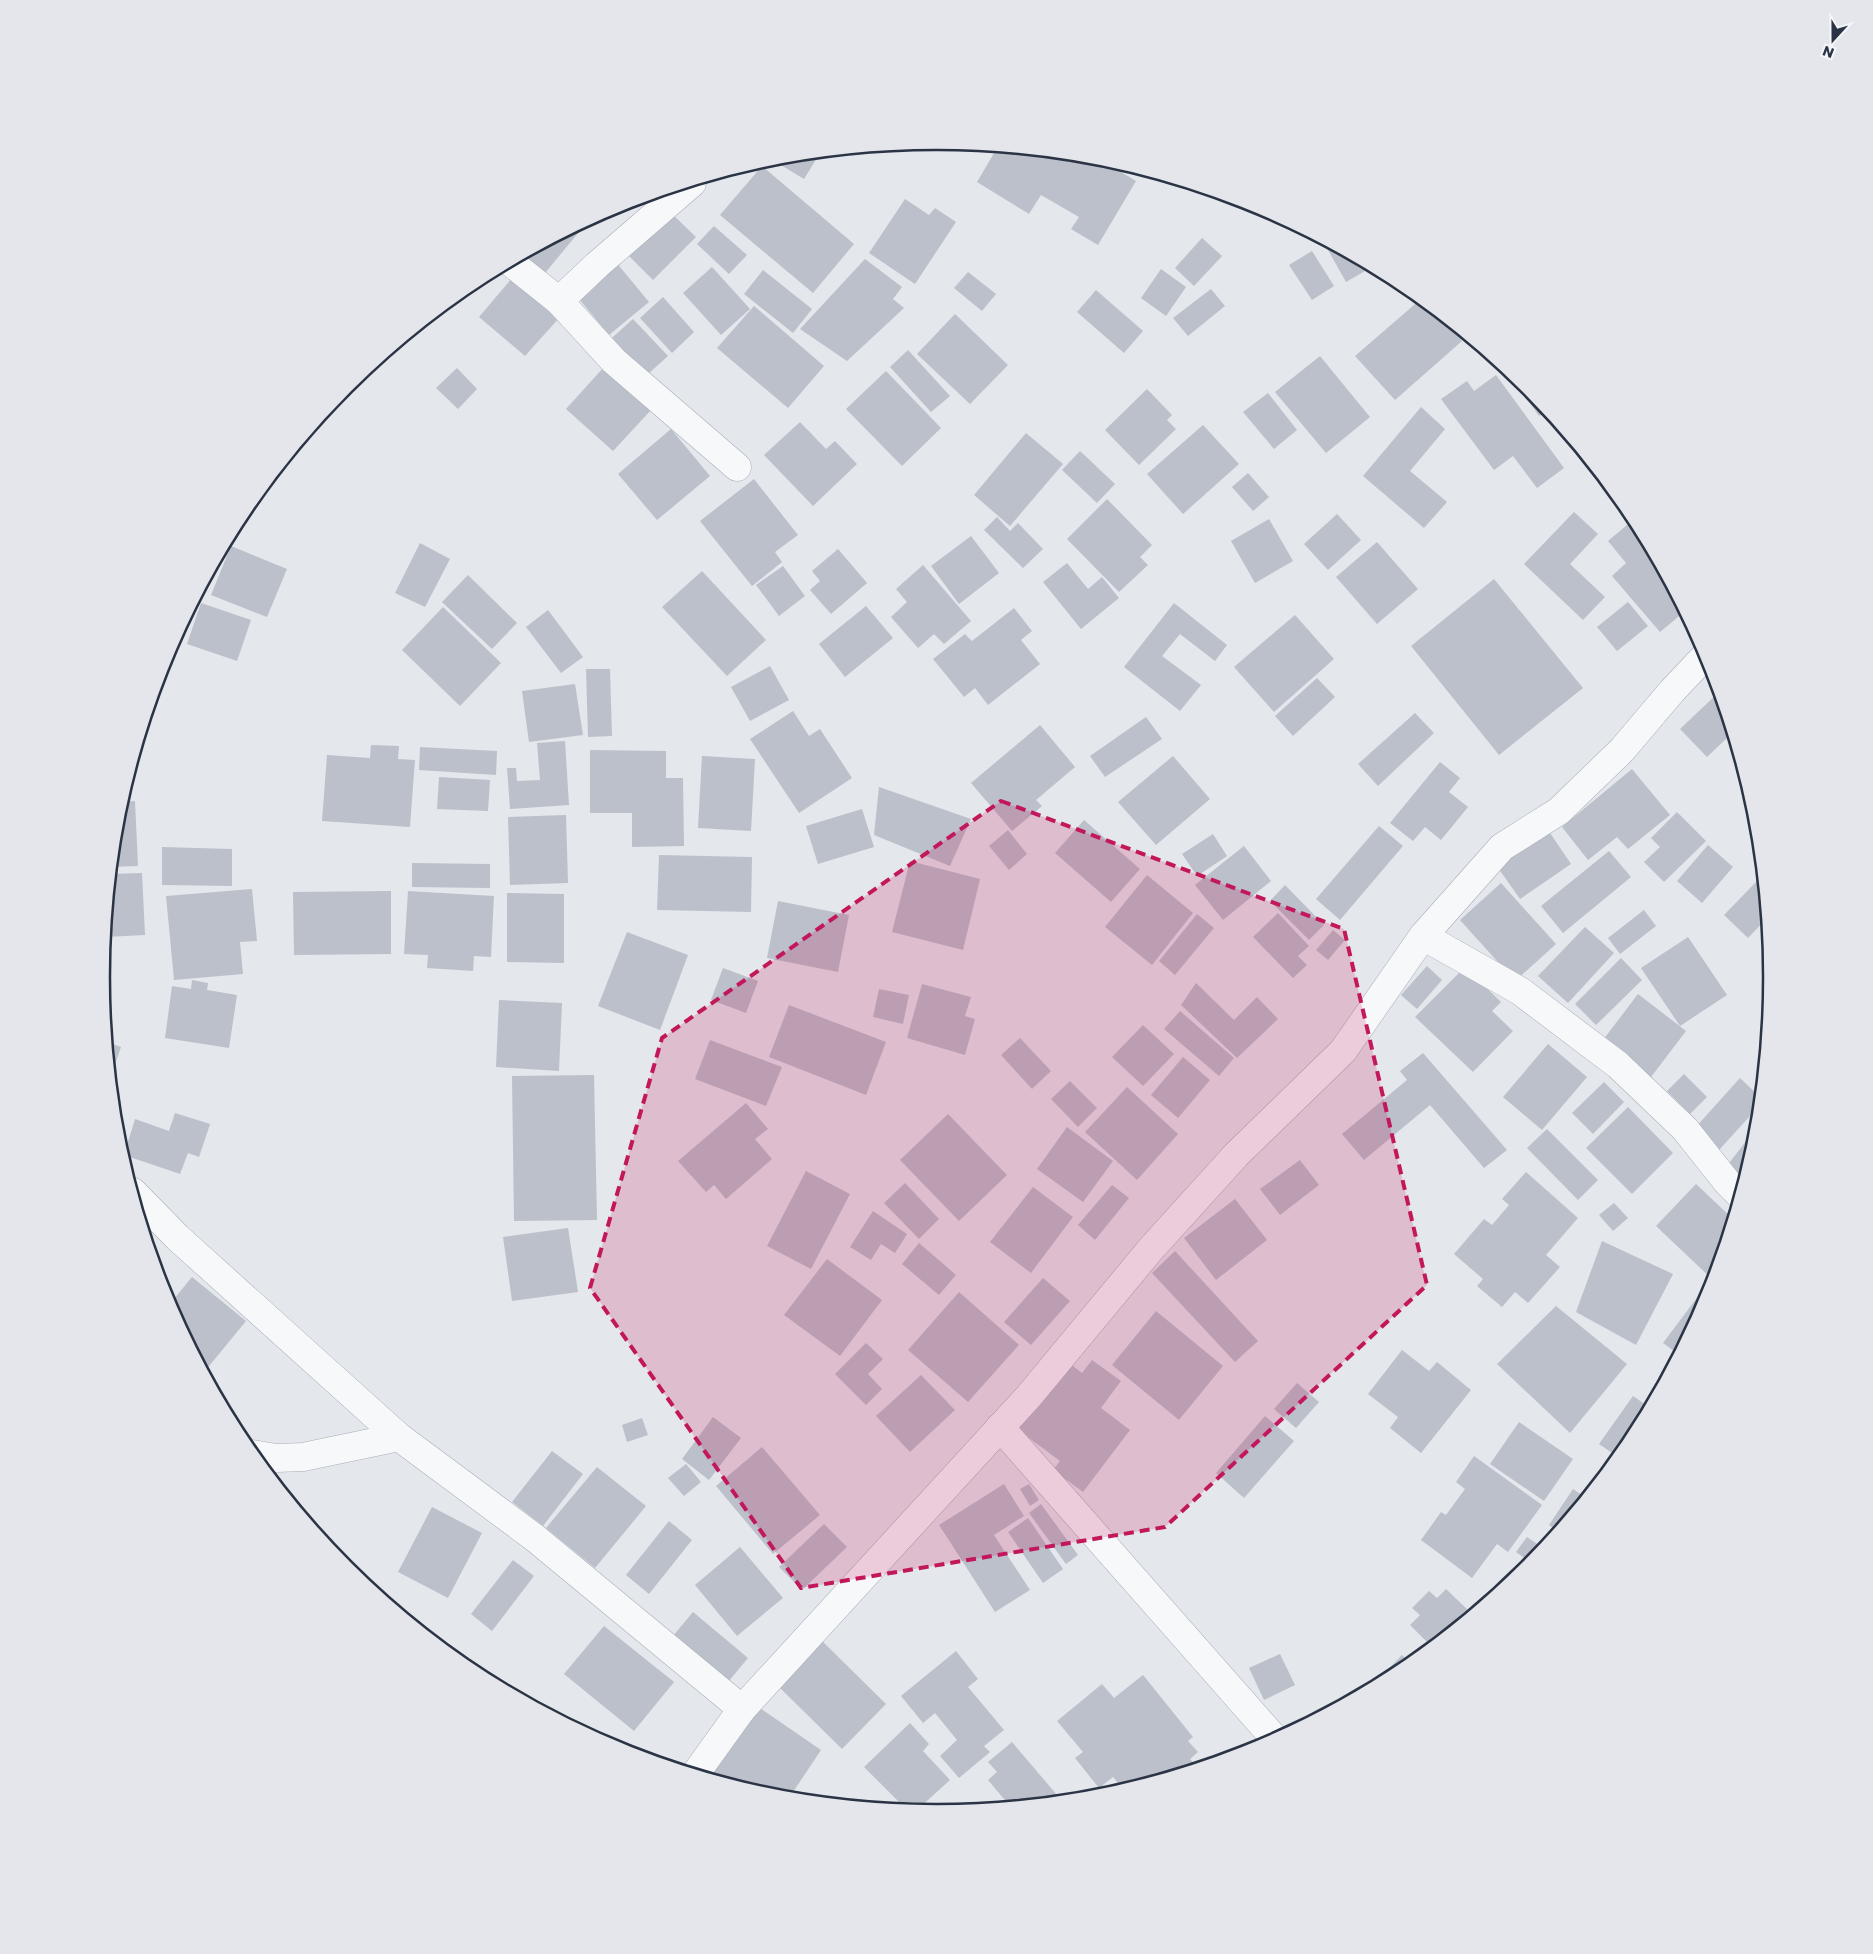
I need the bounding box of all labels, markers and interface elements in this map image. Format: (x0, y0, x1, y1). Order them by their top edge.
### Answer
north arrow (1808, 15, 1858, 65)
text: N (1820, 41, 1837, 63)

